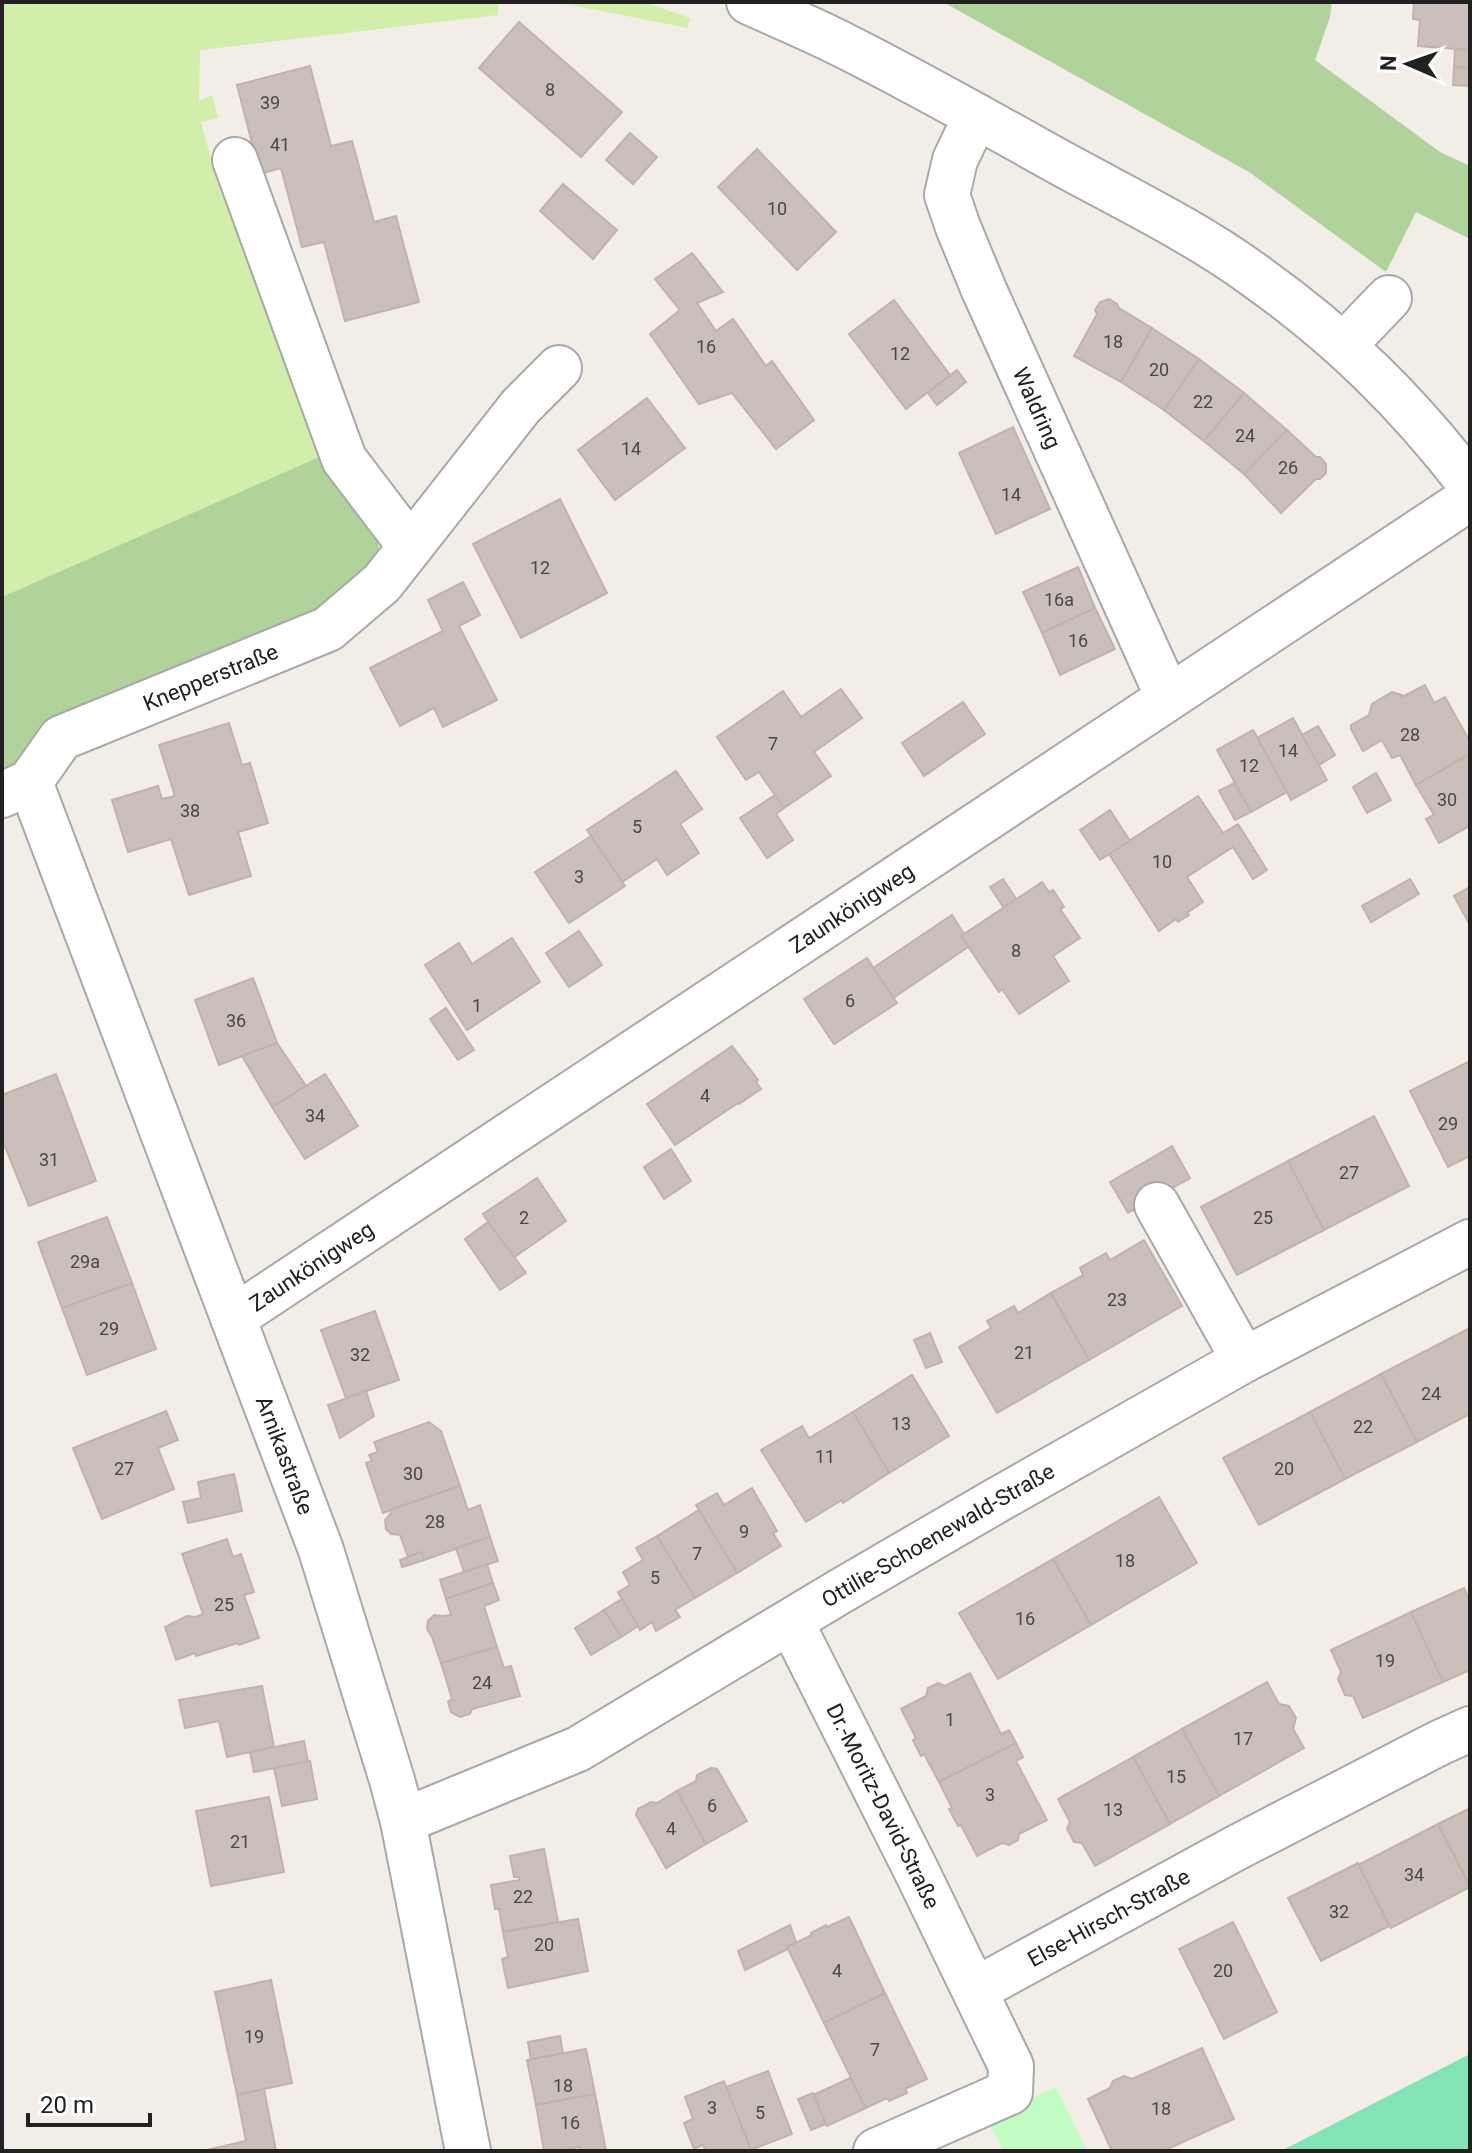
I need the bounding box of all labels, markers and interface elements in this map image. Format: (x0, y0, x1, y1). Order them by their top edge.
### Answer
north arrow (1368, 24, 1448, 104)
text: N (1376, 55, 1401, 72)
house number: 8 (545, 79, 555, 100)
house number: 39 (260, 92, 280, 113)
house number: 41 (270, 134, 290, 155)
house number: 10 (767, 198, 787, 219)
house number: 18 (1103, 331, 1123, 352)
house number: 16 (696, 336, 716, 357)
house number: 12 (890, 343, 910, 364)
house number: 20 (1149, 359, 1169, 380)
street label: Waldring (1008, 364, 1066, 453)
house number: 22 (1193, 391, 1213, 412)
house number: 24 (1235, 425, 1255, 446)
house number: 14 (621, 438, 641, 459)
house number: 26 (1278, 457, 1298, 478)
house number: 14 (1001, 484, 1021, 505)
house number: 12 (530, 557, 550, 578)
house number: 16a (1044, 589, 1074, 610)
house number: 16 (1068, 630, 1088, 651)
street label: Knepperstraße (139, 639, 282, 716)
house number: 28 (1400, 724, 1420, 745)
house number: 7 (768, 733, 778, 754)
house number: 14 (1278, 740, 1298, 761)
house number: 12 (1239, 755, 1259, 776)
house number: 30 (1437, 789, 1457, 810)
house number: 38 (180, 800, 200, 821)
house number: 5 (632, 816, 642, 837)
house number: 10 (1152, 851, 1172, 872)
street label: Zaunkönigweg (785, 858, 918, 959)
house number: 3 (574, 866, 584, 887)
house number: 8 (1011, 940, 1021, 961)
house number: 6 (845, 990, 855, 1011)
house number: 1 (472, 995, 482, 1016)
house number: 36 (226, 1010, 246, 1031)
house number: 4 (700, 1085, 710, 1106)
house number: 34 (305, 1105, 325, 1126)
house number: 29 (1438, 1113, 1458, 1134)
house number: 31 (39, 1149, 59, 1170)
house number: 27 (1339, 1162, 1359, 1183)
house number: 2 (519, 1207, 529, 1228)
house number: 25 (1253, 1207, 1273, 1228)
street label: Zaunkönigweg (245, 1216, 378, 1317)
house number: 29a (70, 1251, 100, 1272)
house number: 23 (1107, 1289, 1127, 1310)
house number: 29 (99, 1318, 119, 1339)
house number: 21 (1014, 1342, 1034, 1363)
house number: 32 (350, 1344, 370, 1365)
house number: 24 (1421, 1383, 1441, 1404)
street label: Arnikastraße (251, 1393, 318, 1518)
house number: 13 (891, 1413, 911, 1434)
house number: 22 (1353, 1416, 1373, 1437)
house number: 11 (815, 1446, 835, 1467)
house number: 27 (114, 1458, 134, 1479)
street label: Ottilie-Schoenewald-Straße (817, 1458, 1059, 1612)
house number: 20 (1274, 1458, 1294, 1479)
house number: 30 (403, 1463, 423, 1484)
house number: 28 (425, 1511, 445, 1532)
house number: 9 (739, 1521, 749, 1542)
house number: 7 (692, 1543, 702, 1564)
house number: 18 (1115, 1550, 1135, 1571)
house number: 5 (650, 1567, 660, 1588)
house number: 25 (214, 1594, 234, 1615)
house number: 16 (1015, 1608, 1035, 1629)
house number: 19 (1375, 1650, 1395, 1671)
house number: 24 (472, 1672, 492, 1693)
street label: Dr.-Moritz-David-Straße (821, 1700, 945, 1913)
house number: 1 (945, 1709, 955, 1730)
house number: 17 (1233, 1728, 1253, 1749)
house number: 15 (1166, 1766, 1186, 1787)
house number: 3 (985, 1784, 995, 1805)
house number: 6 (707, 1795, 717, 1816)
house number: 13 (1103, 1799, 1123, 1820)
house number: 4 (666, 1818, 676, 1839)
house number: 21 (230, 1831, 250, 1852)
street label: Else-Hirsch-Straße (1023, 1864, 1194, 1972)
house number: 34 (1404, 1864, 1424, 1885)
house number: 22 (513, 1886, 533, 1907)
house number: 32 (1329, 1901, 1349, 1922)
house number: 20 (534, 1934, 554, 1955)
house number: 4 (832, 1960, 842, 1981)
house number: 20 (1213, 1960, 1233, 1981)
house number: 19 (244, 2026, 264, 2047)
house number: 7 (870, 2039, 880, 2060)
house number: 18 (553, 2075, 573, 2096)
scale bar (28, 2077, 150, 2127)
text: 20 m (40, 2091, 94, 2119)
house number: 3 (707, 2097, 717, 2118)
house number: 18 (1151, 2098, 1171, 2119)
house number: 5 (755, 2102, 765, 2123)
house number: 16 (560, 2112, 580, 2133)

